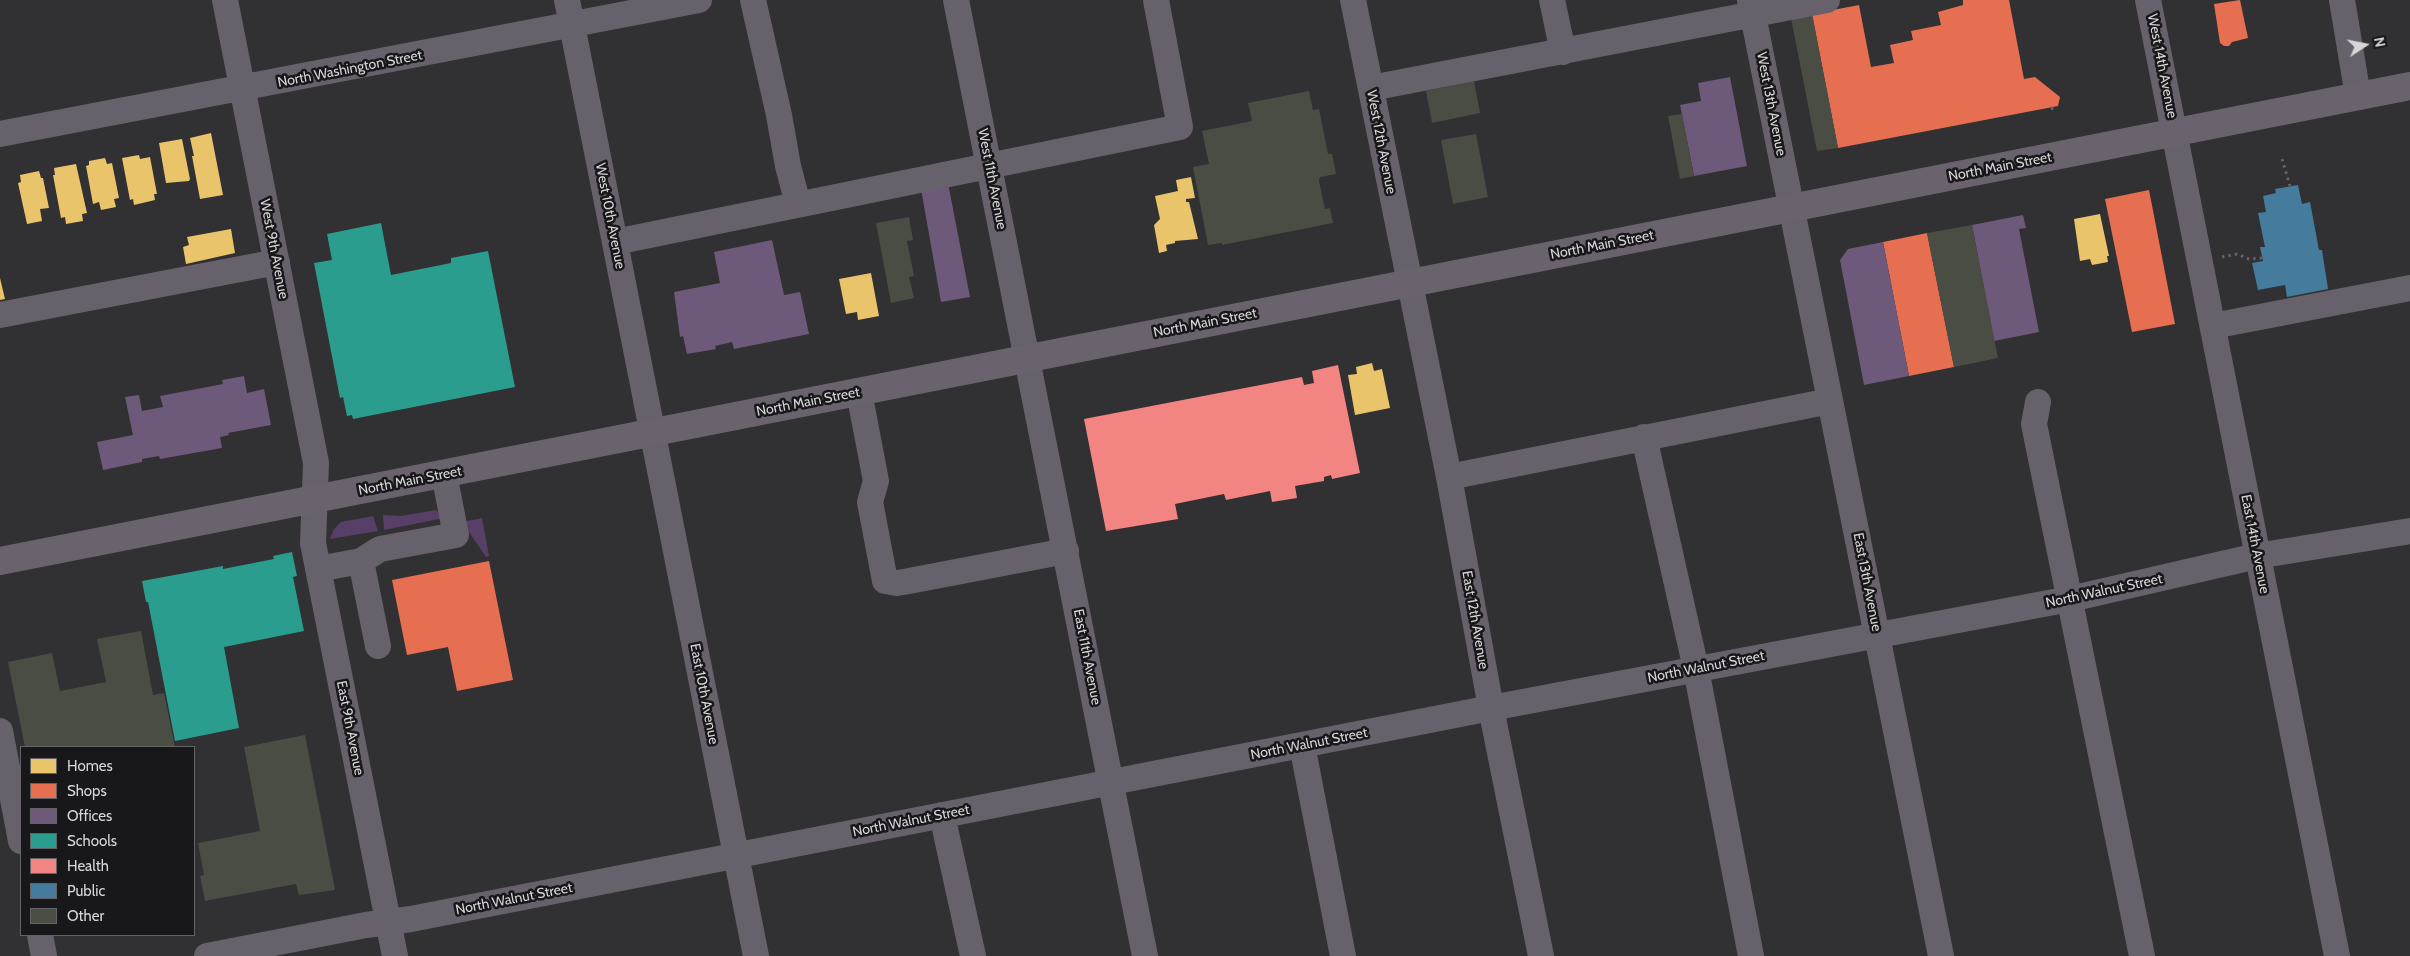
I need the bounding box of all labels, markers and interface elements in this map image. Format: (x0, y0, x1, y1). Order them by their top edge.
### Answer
street label: West 14th Avenue (2144, 12, 2180, 120)
north arrow (2340, 20, 2390, 70)
text: N (2370, 36, 2390, 49)
street label: North Washington Street (276, 47, 424, 91)
street label: West 13th Avenue (1753, 51, 1789, 157)
street label: West 12th Avenue (1363, 89, 1399, 195)
street label: West 11th Avenue (974, 127, 1010, 231)
street label: North Main Street (1947, 149, 2053, 185)
street label: West 10th Avenue (591, 162, 629, 270)
street label: West 9th Avenue (256, 198, 292, 300)
street label: North Main Street (1549, 227, 1655, 263)
street label: North Main Street (1152, 305, 1258, 341)
street label: North Main Street (755, 384, 861, 420)
street label: North Main Street (357, 463, 463, 499)
street label: East 14th Avenue (2237, 493, 2273, 595)
street label: East 13th Avenue (1849, 531, 1885, 633)
street label: East 12th Avenue (1458, 569, 1492, 671)
street label: North Walnut Street (2044, 570, 2164, 612)
street label: East 11th Avenue (1069, 608, 1105, 706)
street label: East 10th Avenue (686, 642, 722, 746)
street label: North Walnut Street (1646, 647, 1766, 687)
street label: East 9th Avenue (333, 679, 367, 777)
street label: North Walnut Street (1249, 724, 1369, 764)
legend (20, 746, 195, 936)
text: Homes (67, 757, 113, 775)
text: Shops (67, 782, 107, 800)
street label: North Walnut Street (851, 801, 971, 841)
text: Offices (67, 807, 112, 825)
text: Schools (67, 832, 117, 850)
text: Health (67, 857, 109, 875)
street label: North Walnut Street (454, 879, 574, 919)
text: Public (67, 882, 105, 900)
text: Other (67, 907, 104, 925)

